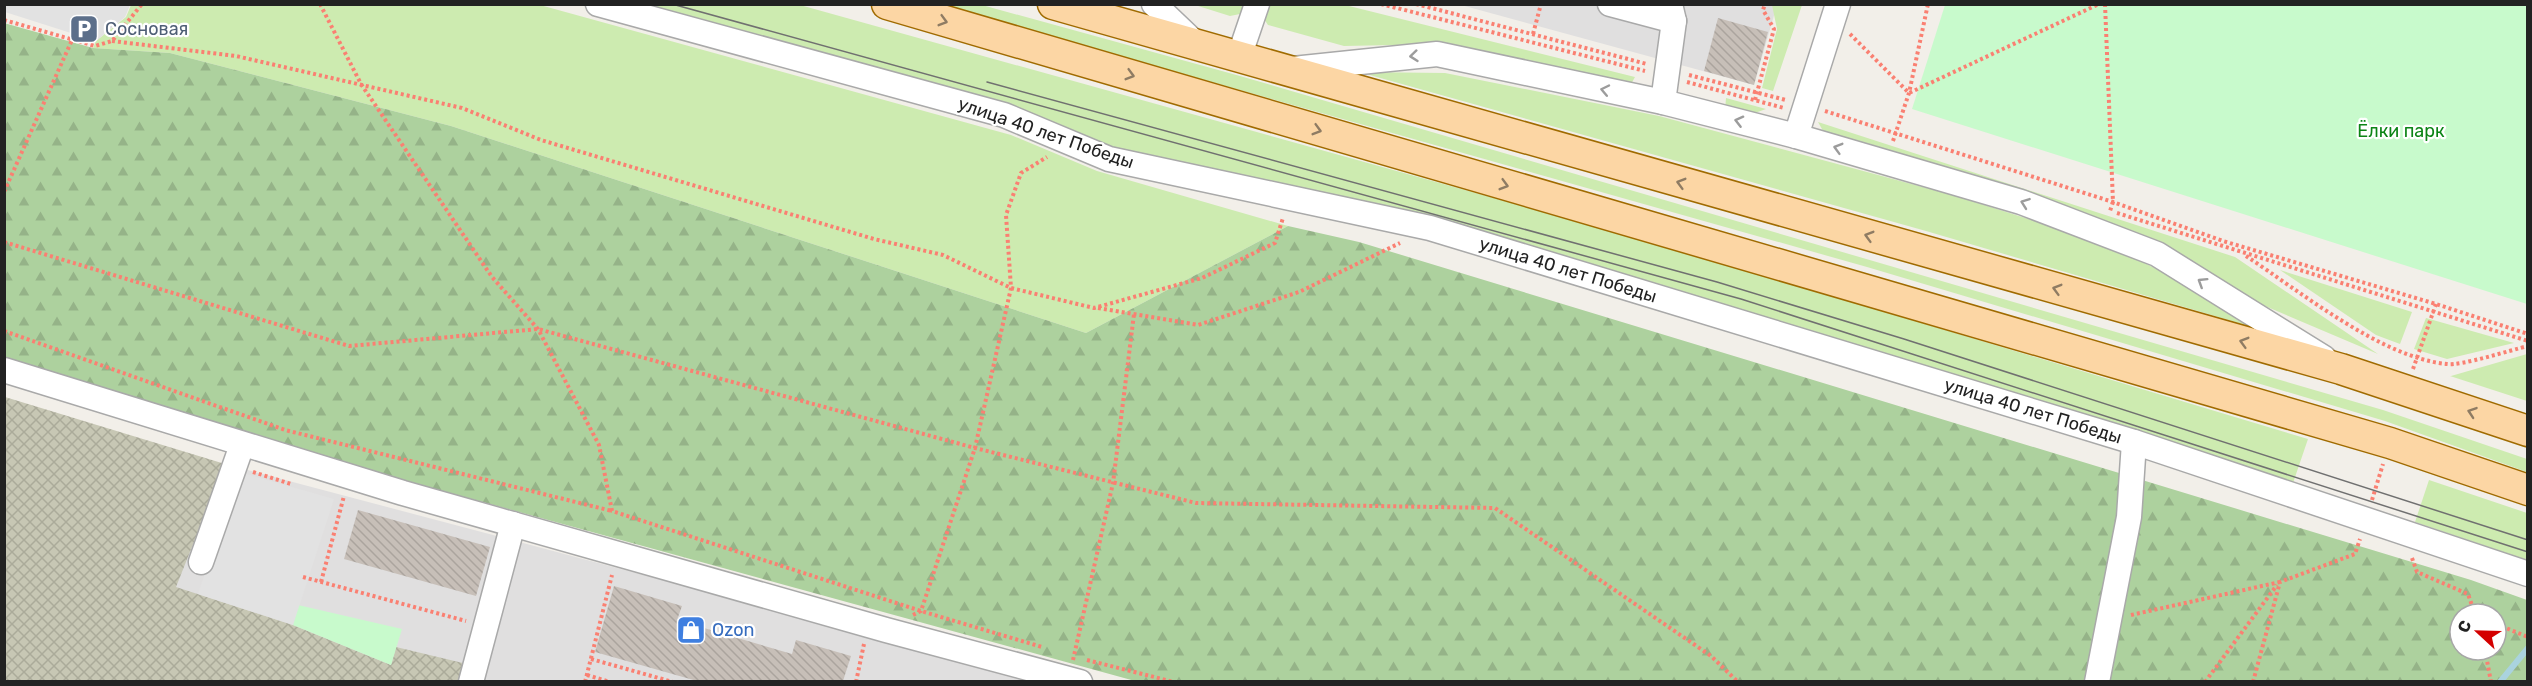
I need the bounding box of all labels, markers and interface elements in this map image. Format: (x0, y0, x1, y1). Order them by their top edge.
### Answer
parking icon: Сосновая (68, 13, 100, 45)
one-way arrow (937, 14, 948, 26)
place label: Сосновая (105, 18, 188, 40)
one-way arrow (1410, 49, 1419, 62)
one-way arrow (1125, 68, 1135, 81)
one-way arrow (1601, 84, 1611, 97)
street label: улица 40 лет Победы (955, 93, 1137, 173)
one-way arrow (1735, 116, 1745, 129)
park label: Ёлки парк (2357, 120, 2445, 142)
one-way arrow (1311, 123, 1322, 135)
one-way arrow (1833, 143, 1844, 155)
one-way arrow (1499, 178, 1509, 190)
one-way arrow (1676, 178, 1687, 190)
one-way arrow (2020, 198, 2031, 211)
one-way arrow (1864, 231, 1875, 243)
street label: улица 40 лет Победы (1477, 232, 1659, 308)
one-way arrow (2198, 278, 2208, 290)
one-way arrow (2052, 284, 2063, 296)
one-way arrow (2239, 337, 2250, 349)
street label: улица 40 лет Победы (1942, 373, 2124, 449)
one-way arrow (2467, 407, 2478, 420)
north arrow (2448, 602, 2508, 662)
shop icon: Ozon (675, 614, 707, 646)
text: С (2454, 618, 2475, 635)
place label: Ozon (712, 619, 754, 641)

